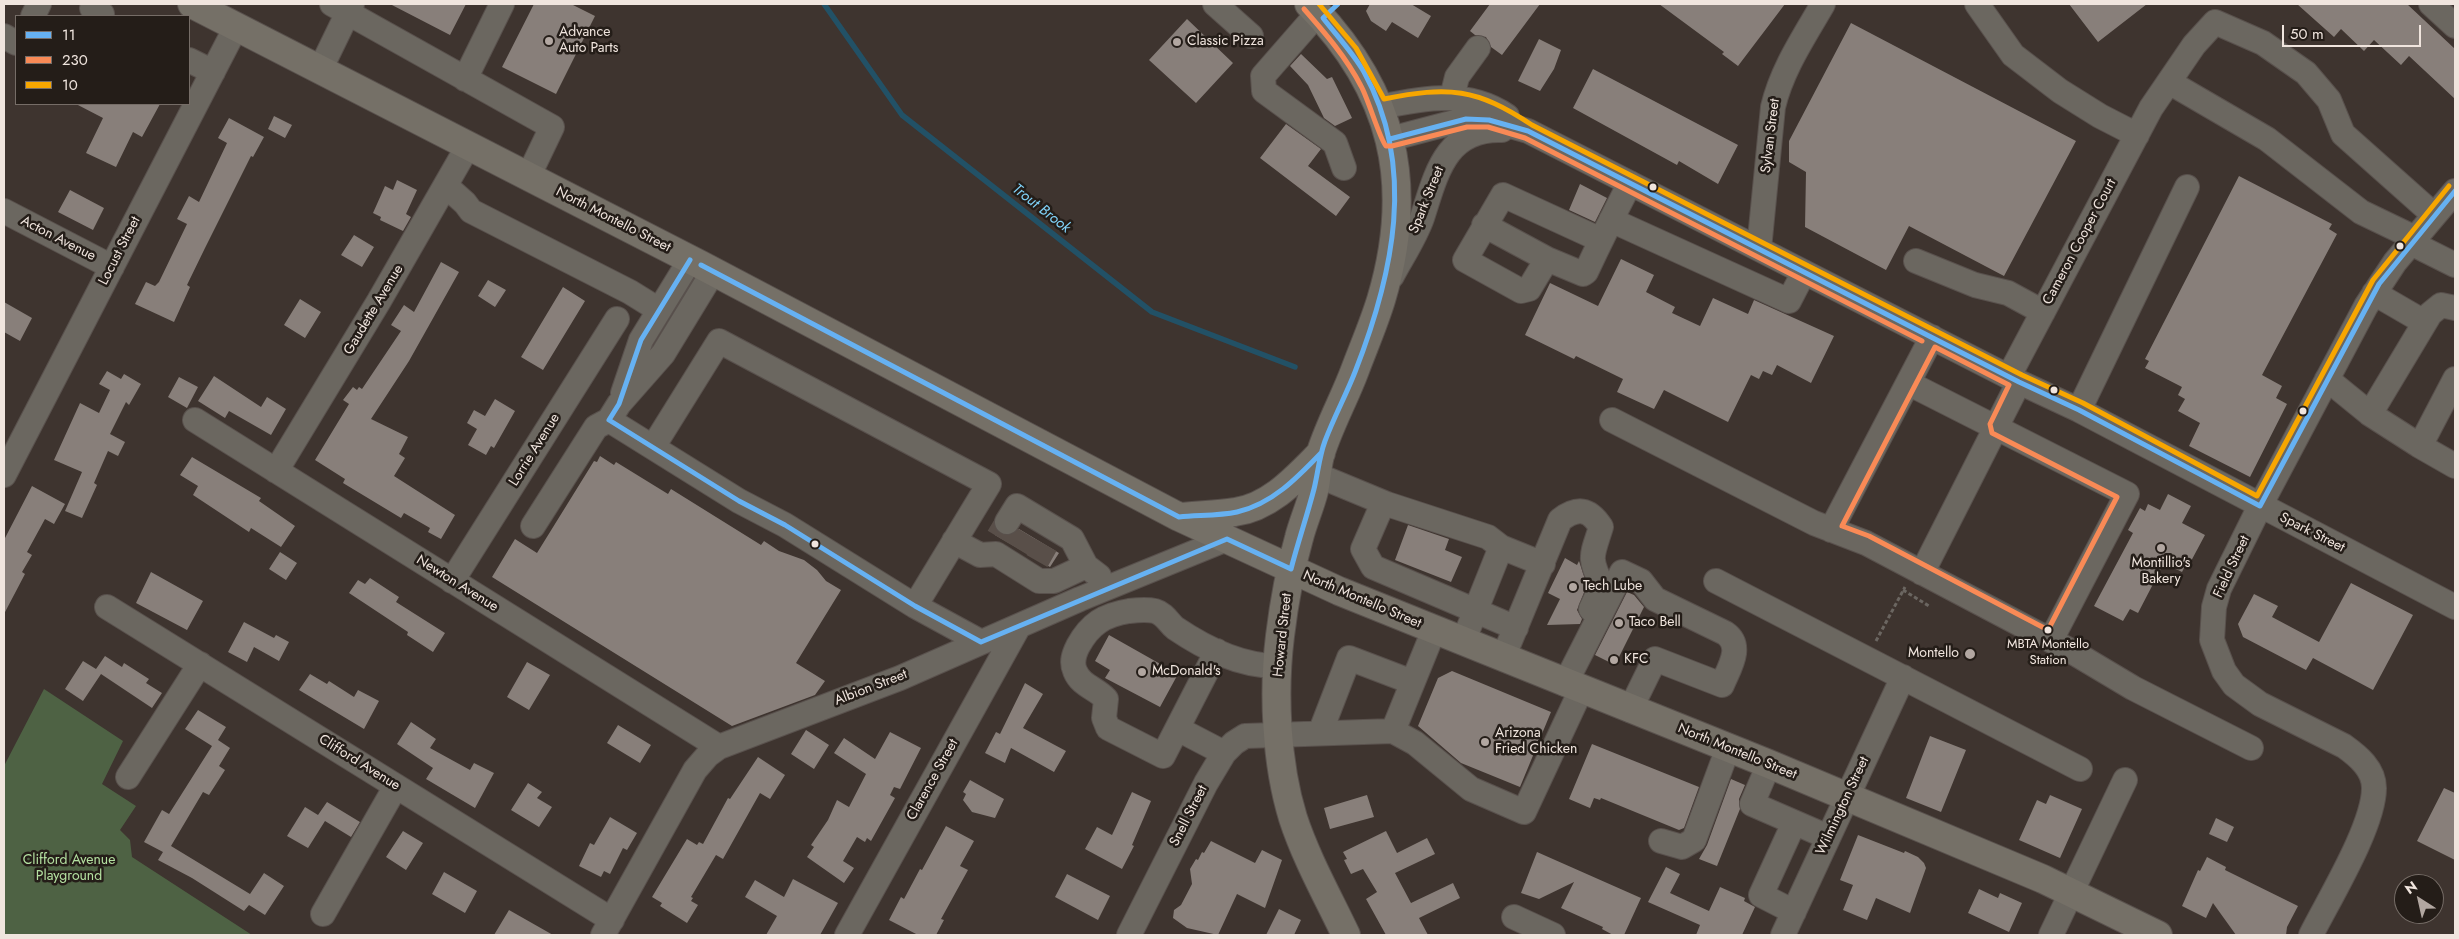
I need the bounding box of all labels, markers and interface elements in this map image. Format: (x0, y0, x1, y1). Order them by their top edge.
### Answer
legend (15, 15, 190, 105)
scale bar (2284, 15, 2423, 47)
text: 50 m (2290, 23, 2324, 45)
text: 11 (62, 24, 76, 46)
place label: Advance Auto Parts (559, 25, 618, 58)
place label: Classic Pizza (1187, 34, 1264, 50)
marker: Advance Auto Parts (543, 35, 555, 47)
marker: Classic Pizza (1171, 36, 1183, 48)
text: 230 (62, 49, 88, 71)
text: 10 (62, 74, 78, 96)
street label: Sylvan Street (1758, 98, 1784, 174)
street label: Spark Street (1406, 164, 1448, 236)
street label: Cameron Cooper Court (2040, 176, 2120, 308)
water label: Trout Brook (1008, 181, 1074, 237)
unlabelled marker (1648, 182, 1658, 192)
street label: North Montello Street (553, 184, 673, 256)
street label: Acton Avenue (18, 213, 98, 265)
street label: Locust Street (96, 214, 144, 288)
unlabelled marker (2395, 241, 2405, 251)
street label: Gaudette Avenue (341, 262, 407, 358)
unlabelled marker (2049, 385, 2059, 395)
unlabelled marker (2298, 406, 2308, 416)
street label: Lorrie Avenue (506, 411, 564, 489)
street label: Spark Street (2277, 509, 2347, 557)
street label: Field Street (2210, 533, 2254, 601)
unlabelled marker (810, 539, 820, 549)
marker: Montillio's Bakery (2155, 542, 2167, 554)
street label: Newton Avenue (413, 552, 501, 616)
place label: Montillio's Bakery (2132, 556, 2190, 588)
street label: North Montello Street (1300, 567, 1424, 633)
place label: Tech Lube (1583, 579, 1642, 595)
marker: Tech Lube (1567, 581, 1579, 593)
street label: Howard Street (1270, 592, 1296, 678)
place label: Taco Bell (1629, 615, 1681, 631)
marker: Taco Bell (1613, 617, 1625, 629)
marker: MBTA Montello Station (2043, 625, 2053, 635)
place label: MBTA Montello Station (2007, 637, 2089, 668)
place label: Montello (1908, 646, 1959, 662)
marker: Montello (1963, 647, 1977, 661)
place label: KFC (1624, 652, 1648, 668)
marker: KFC (1608, 654, 1620, 666)
place label: McDonald's (1152, 664, 1221, 680)
street label: Albion Street (832, 666, 910, 710)
marker: McDonald's (1136, 666, 1148, 678)
street label: North Montello Street (1675, 720, 1799, 784)
place label: Arizona Fried Chicken (1495, 726, 1577, 759)
street label: Clifford Avenue (315, 731, 403, 795)
street label: Clarence Street (904, 736, 962, 824)
marker: Arizona Fried Chicken (1479, 736, 1491, 748)
street label: Wilmington Street (1813, 754, 1873, 858)
street label: Snell Street (1166, 783, 1212, 849)
park label: Clifford Avenue Playground (23, 853, 115, 886)
north arrow (2394, 874, 2444, 924)
text: N (2401, 876, 2421, 899)

